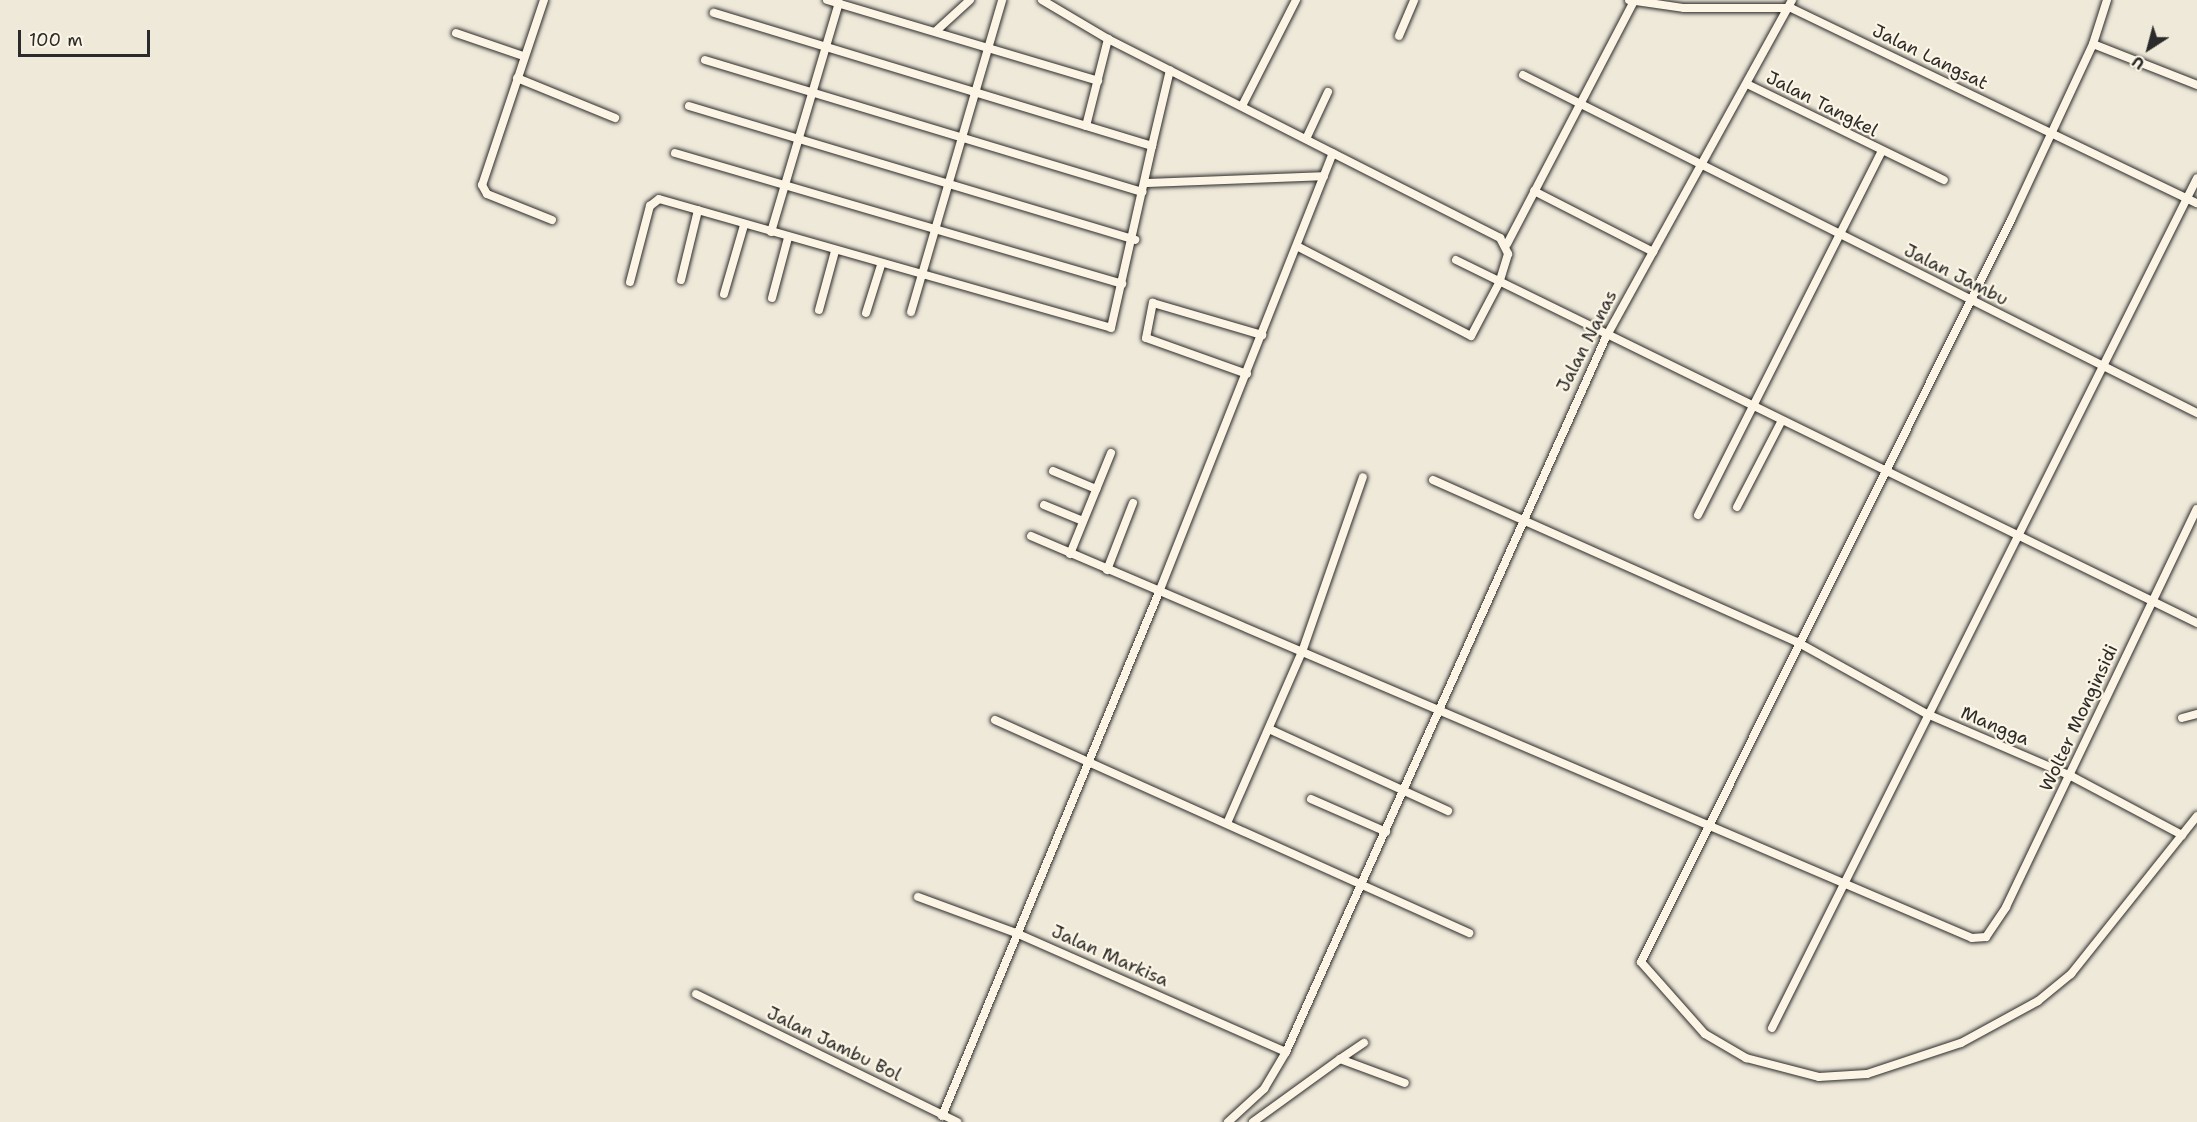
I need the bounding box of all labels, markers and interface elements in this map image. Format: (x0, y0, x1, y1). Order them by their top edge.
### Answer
scale bar (21, 18, 153, 56)
north arrow (2119, 18, 2179, 78)
street label: Jalan Langsat (1869, 20, 1991, 94)
text: 100 m (29, 28, 83, 52)
text: U (2128, 51, 2149, 75)
street label: Jalan Tangkel (1762, 67, 1882, 141)
street label: Jalan Jambu (1900, 240, 2012, 310)
street label: Jalan Nanas (1552, 287, 1622, 395)
street label: Wolter Monginsidi (2035, 641, 2123, 795)
street label: Mangga (1957, 702, 2033, 750)
street label: Jalan Markisa (1048, 921, 1172, 991)
street label: Jalan Jambu Bol (763, 1002, 905, 1086)

